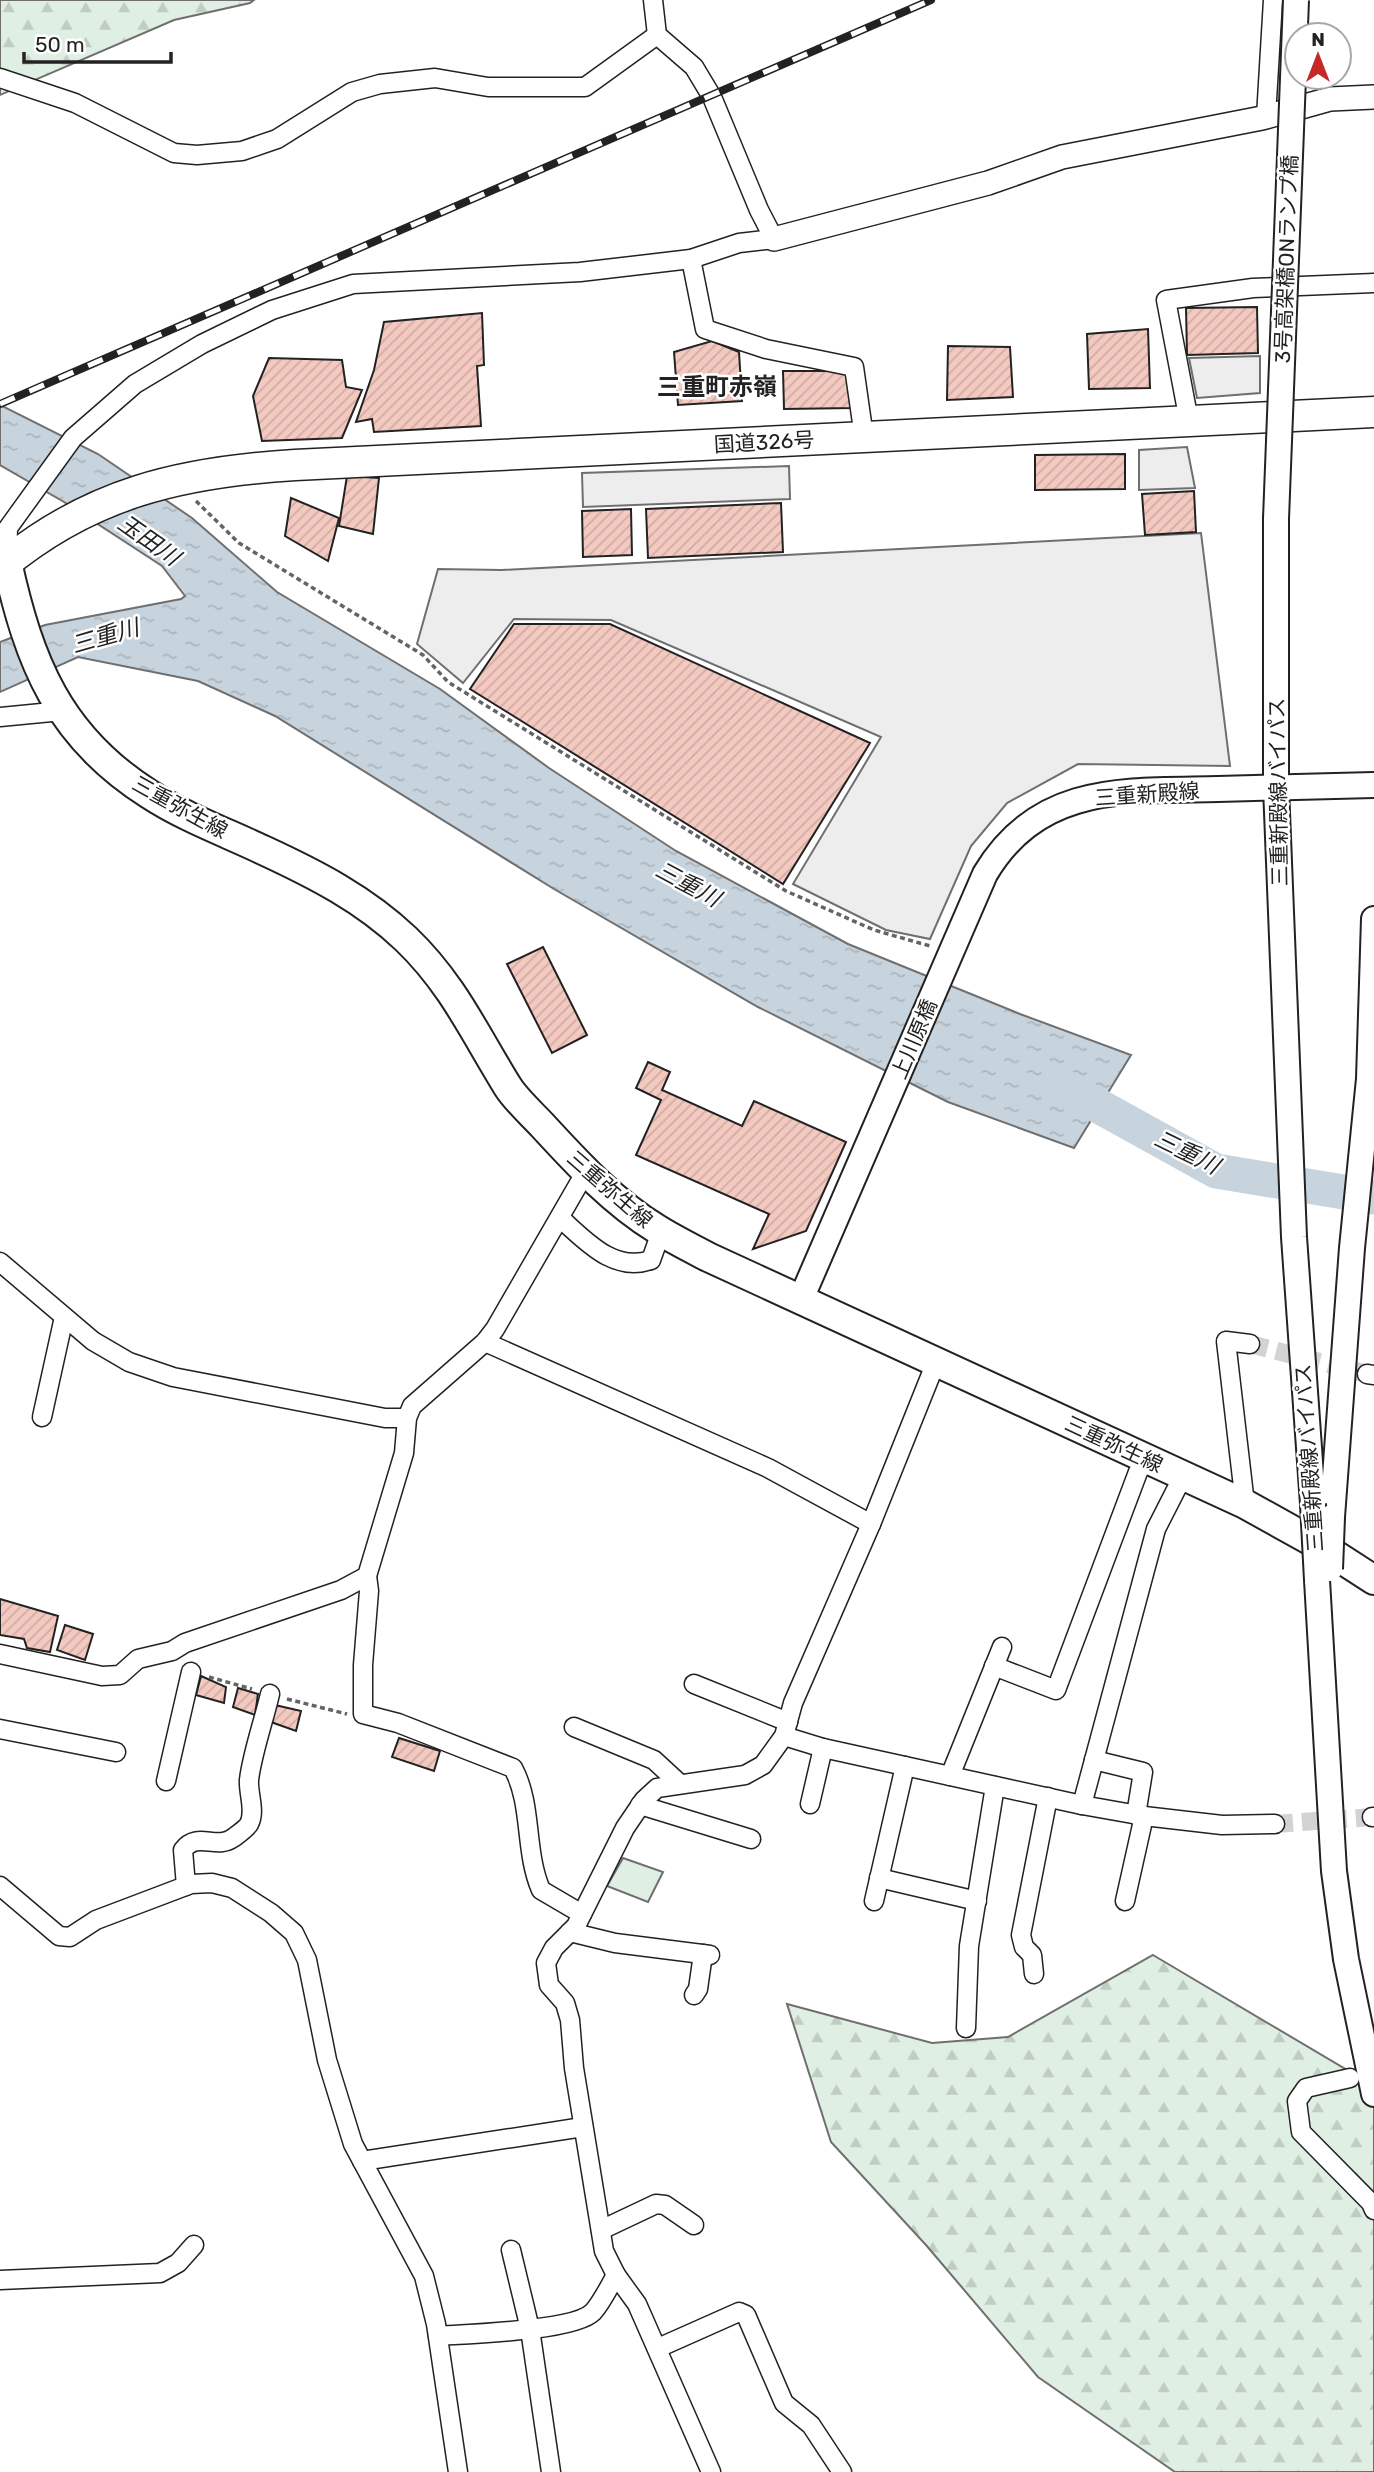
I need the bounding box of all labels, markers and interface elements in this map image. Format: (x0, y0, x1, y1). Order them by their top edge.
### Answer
scale bar (24, 21, 172, 65)
north arrow (1283, 21, 1353, 91)
text: N (1311, 28, 1325, 51)
text: 50 m (35, 32, 85, 57)
street label: 3号高架橋ONランプ橋 (1270, 154, 1302, 364)
district label: 三重町赤嶺 (657, 373, 777, 401)
street label: 国道326号 (713, 427, 815, 457)
water label: 玉田川 (113, 509, 188, 573)
water label: 三重川 (68, 612, 145, 659)
street label: 三重新殿線バイパス (1264, 697, 1292, 887)
street label: 三重弥生線 (128, 771, 232, 843)
street label: 三重新殿線 (1094, 778, 1200, 810)
water label: 三重川 (651, 855, 728, 914)
street label: 上川原橋 (886, 995, 942, 1083)
water label: 三重川 (1150, 1124, 1227, 1181)
street label: 三重弥生線 (562, 1145, 658, 1233)
street label: 三重新殿線バイパス (1290, 1363, 1328, 1553)
street label: 三重弥生線 (1061, 1410, 1167, 1478)

